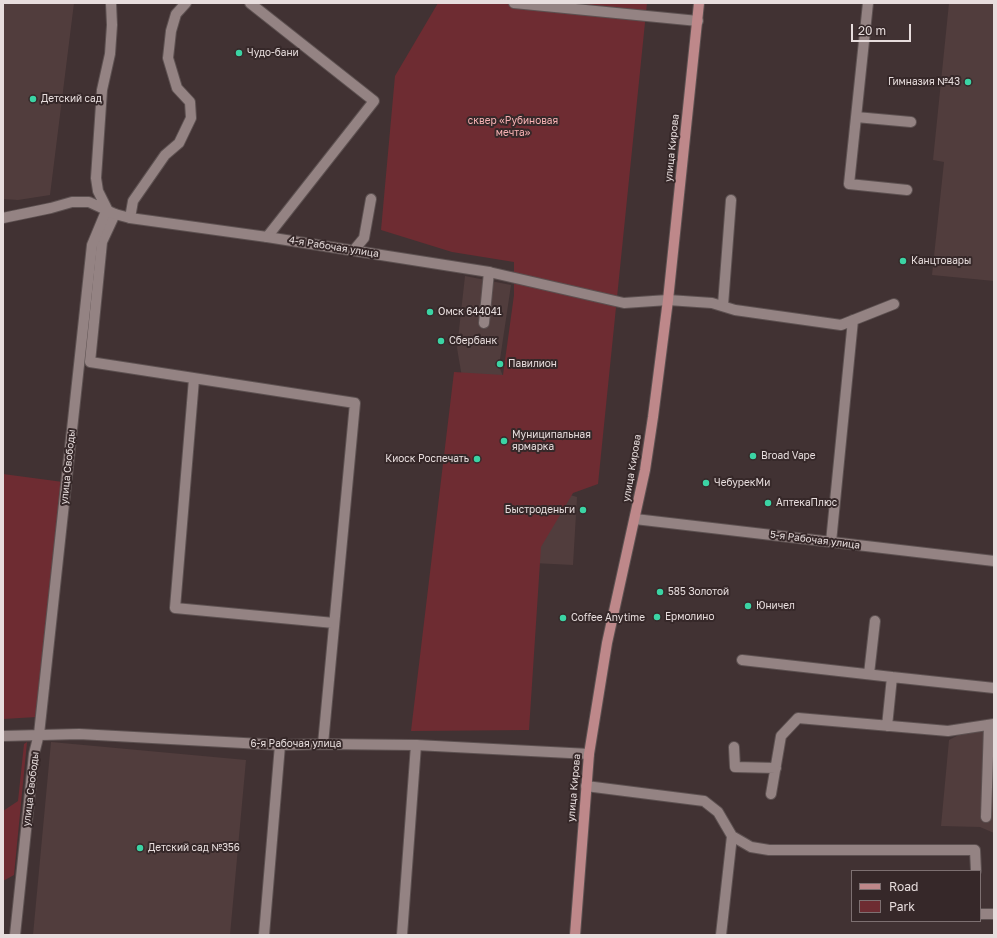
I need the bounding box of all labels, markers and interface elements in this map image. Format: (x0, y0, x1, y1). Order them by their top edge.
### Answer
scale bar (853, 16, 913, 42)
text: 20 m (858, 23, 886, 38)
place label: Чудо-бани (247, 47, 299, 59)
marker: Чудо-бани (234, 48, 244, 58)
place label: Гимназия №43 (888, 76, 960, 88)
marker: Гимназия №43 (963, 77, 973, 87)
place label: Детский сад (41, 93, 102, 105)
marker: Детский сад (28, 94, 38, 104)
street label: улица Кирова (662, 113, 682, 183)
park label: сквер «Рубиновая мечта» (468, 115, 558, 138)
street label: 4-я Рабочая улица (288, 234, 380, 260)
place label: Канцтовары (911, 255, 971, 267)
marker: Канцтовары (898, 256, 908, 266)
place label: Омск 644041 (438, 306, 502, 318)
marker: Омск 644041 (425, 307, 435, 317)
place label: Сбербанк (449, 335, 497, 347)
marker: Сбербанк (436, 336, 446, 346)
place label: Павилион (508, 358, 557, 370)
marker: Павилион (495, 359, 505, 369)
street label: улица Свободы (58, 429, 78, 505)
place label: Муниципальная ярмарка (512, 429, 591, 452)
street label: улица Кирова (620, 433, 644, 503)
marker: Муниципальная ярмарка (499, 436, 509, 446)
place label: Broad Vape (761, 450, 815, 462)
marker: Broad Vape (748, 451, 758, 461)
place label: Киоск Роспечать (385, 453, 469, 465)
marker: Киоск Роспечать (472, 454, 482, 464)
place label: ЧебурекМи (714, 477, 770, 489)
marker: ЧебурекМи (701, 478, 711, 488)
place label: АптекаПлюс (776, 497, 837, 509)
marker: АптекаПлюс (763, 498, 773, 508)
place label: Быстроденьги (505, 504, 575, 516)
marker: Быстроденьги (578, 505, 588, 515)
street label: 5-я Рабочая улица (769, 529, 861, 551)
place label: 585 Золотой (668, 586, 729, 598)
marker: 585 Золотой (655, 587, 665, 597)
place label: Юничел (756, 600, 795, 612)
marker: Юничел (743, 601, 753, 611)
place label: Ермолино (665, 611, 714, 623)
place label: Coffee Anytime (571, 612, 645, 624)
marker: Ермолино (652, 612, 662, 622)
marker: Coffee Anytime (558, 613, 568, 623)
street label: 6-я Рабочая улица (251, 738, 341, 750)
street label: улица Свободы (20, 751, 42, 827)
street label: улица Кирова (565, 753, 583, 823)
place label: Детский сад №356 (148, 842, 240, 854)
marker: Детский сад №356 (135, 843, 145, 853)
legend (851, 870, 981, 922)
text: Road (889, 879, 918, 894)
text: Park (889, 899, 915, 914)

